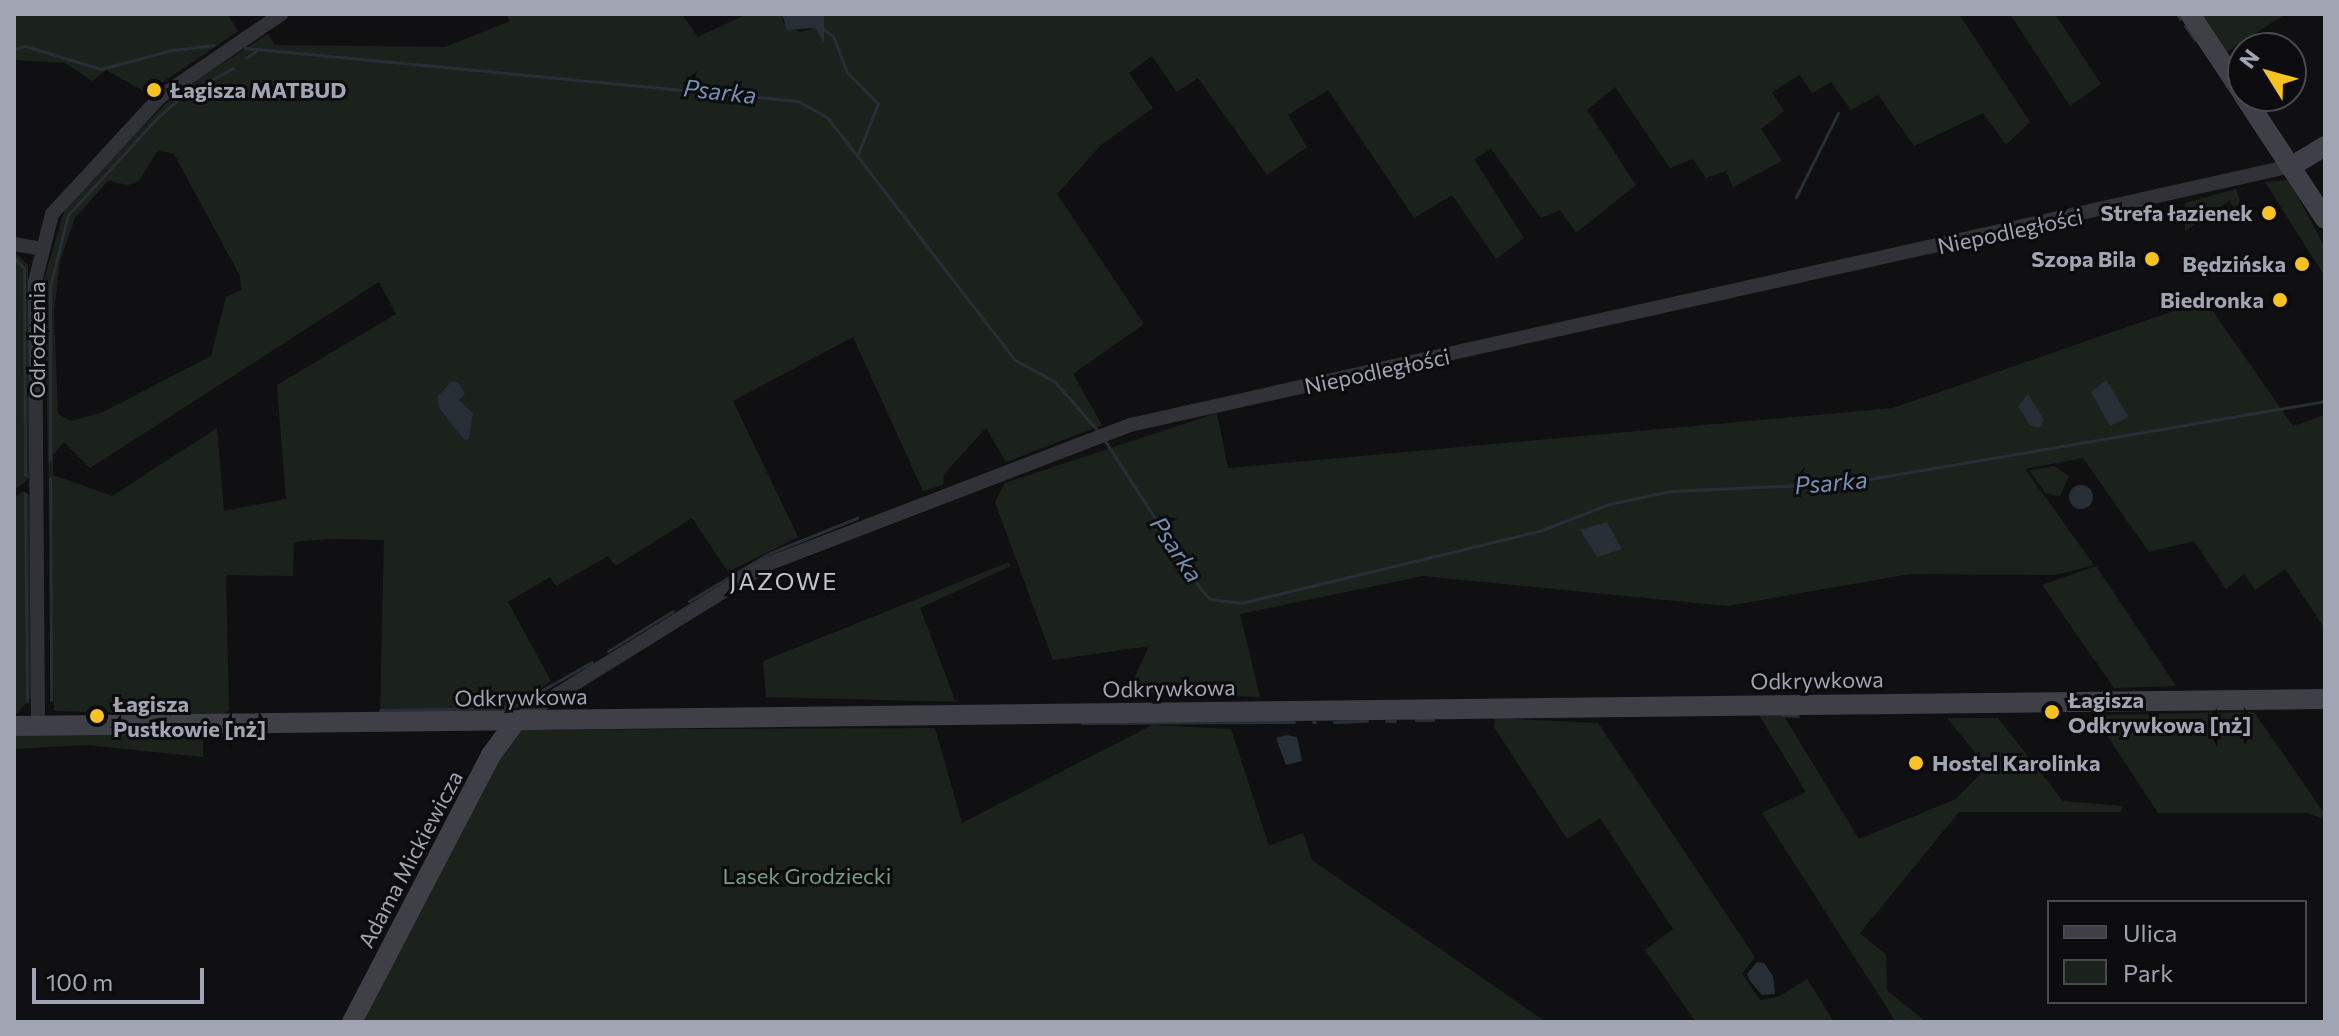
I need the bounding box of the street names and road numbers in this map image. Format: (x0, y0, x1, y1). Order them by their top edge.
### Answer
street label: Niepodległości (1935, 203, 2085, 259)
street label: Odrodzenia (24, 281, 50, 399)
street label: Niepodległości (1302, 343, 1452, 399)
street label: Odkrywkowa (1750, 666, 1884, 694)
street label: Odkrywkowa (1102, 674, 1236, 702)
street label: Odkrywkowa (454, 683, 588, 711)
street label: Adama Mickiewicza (352, 766, 468, 952)

